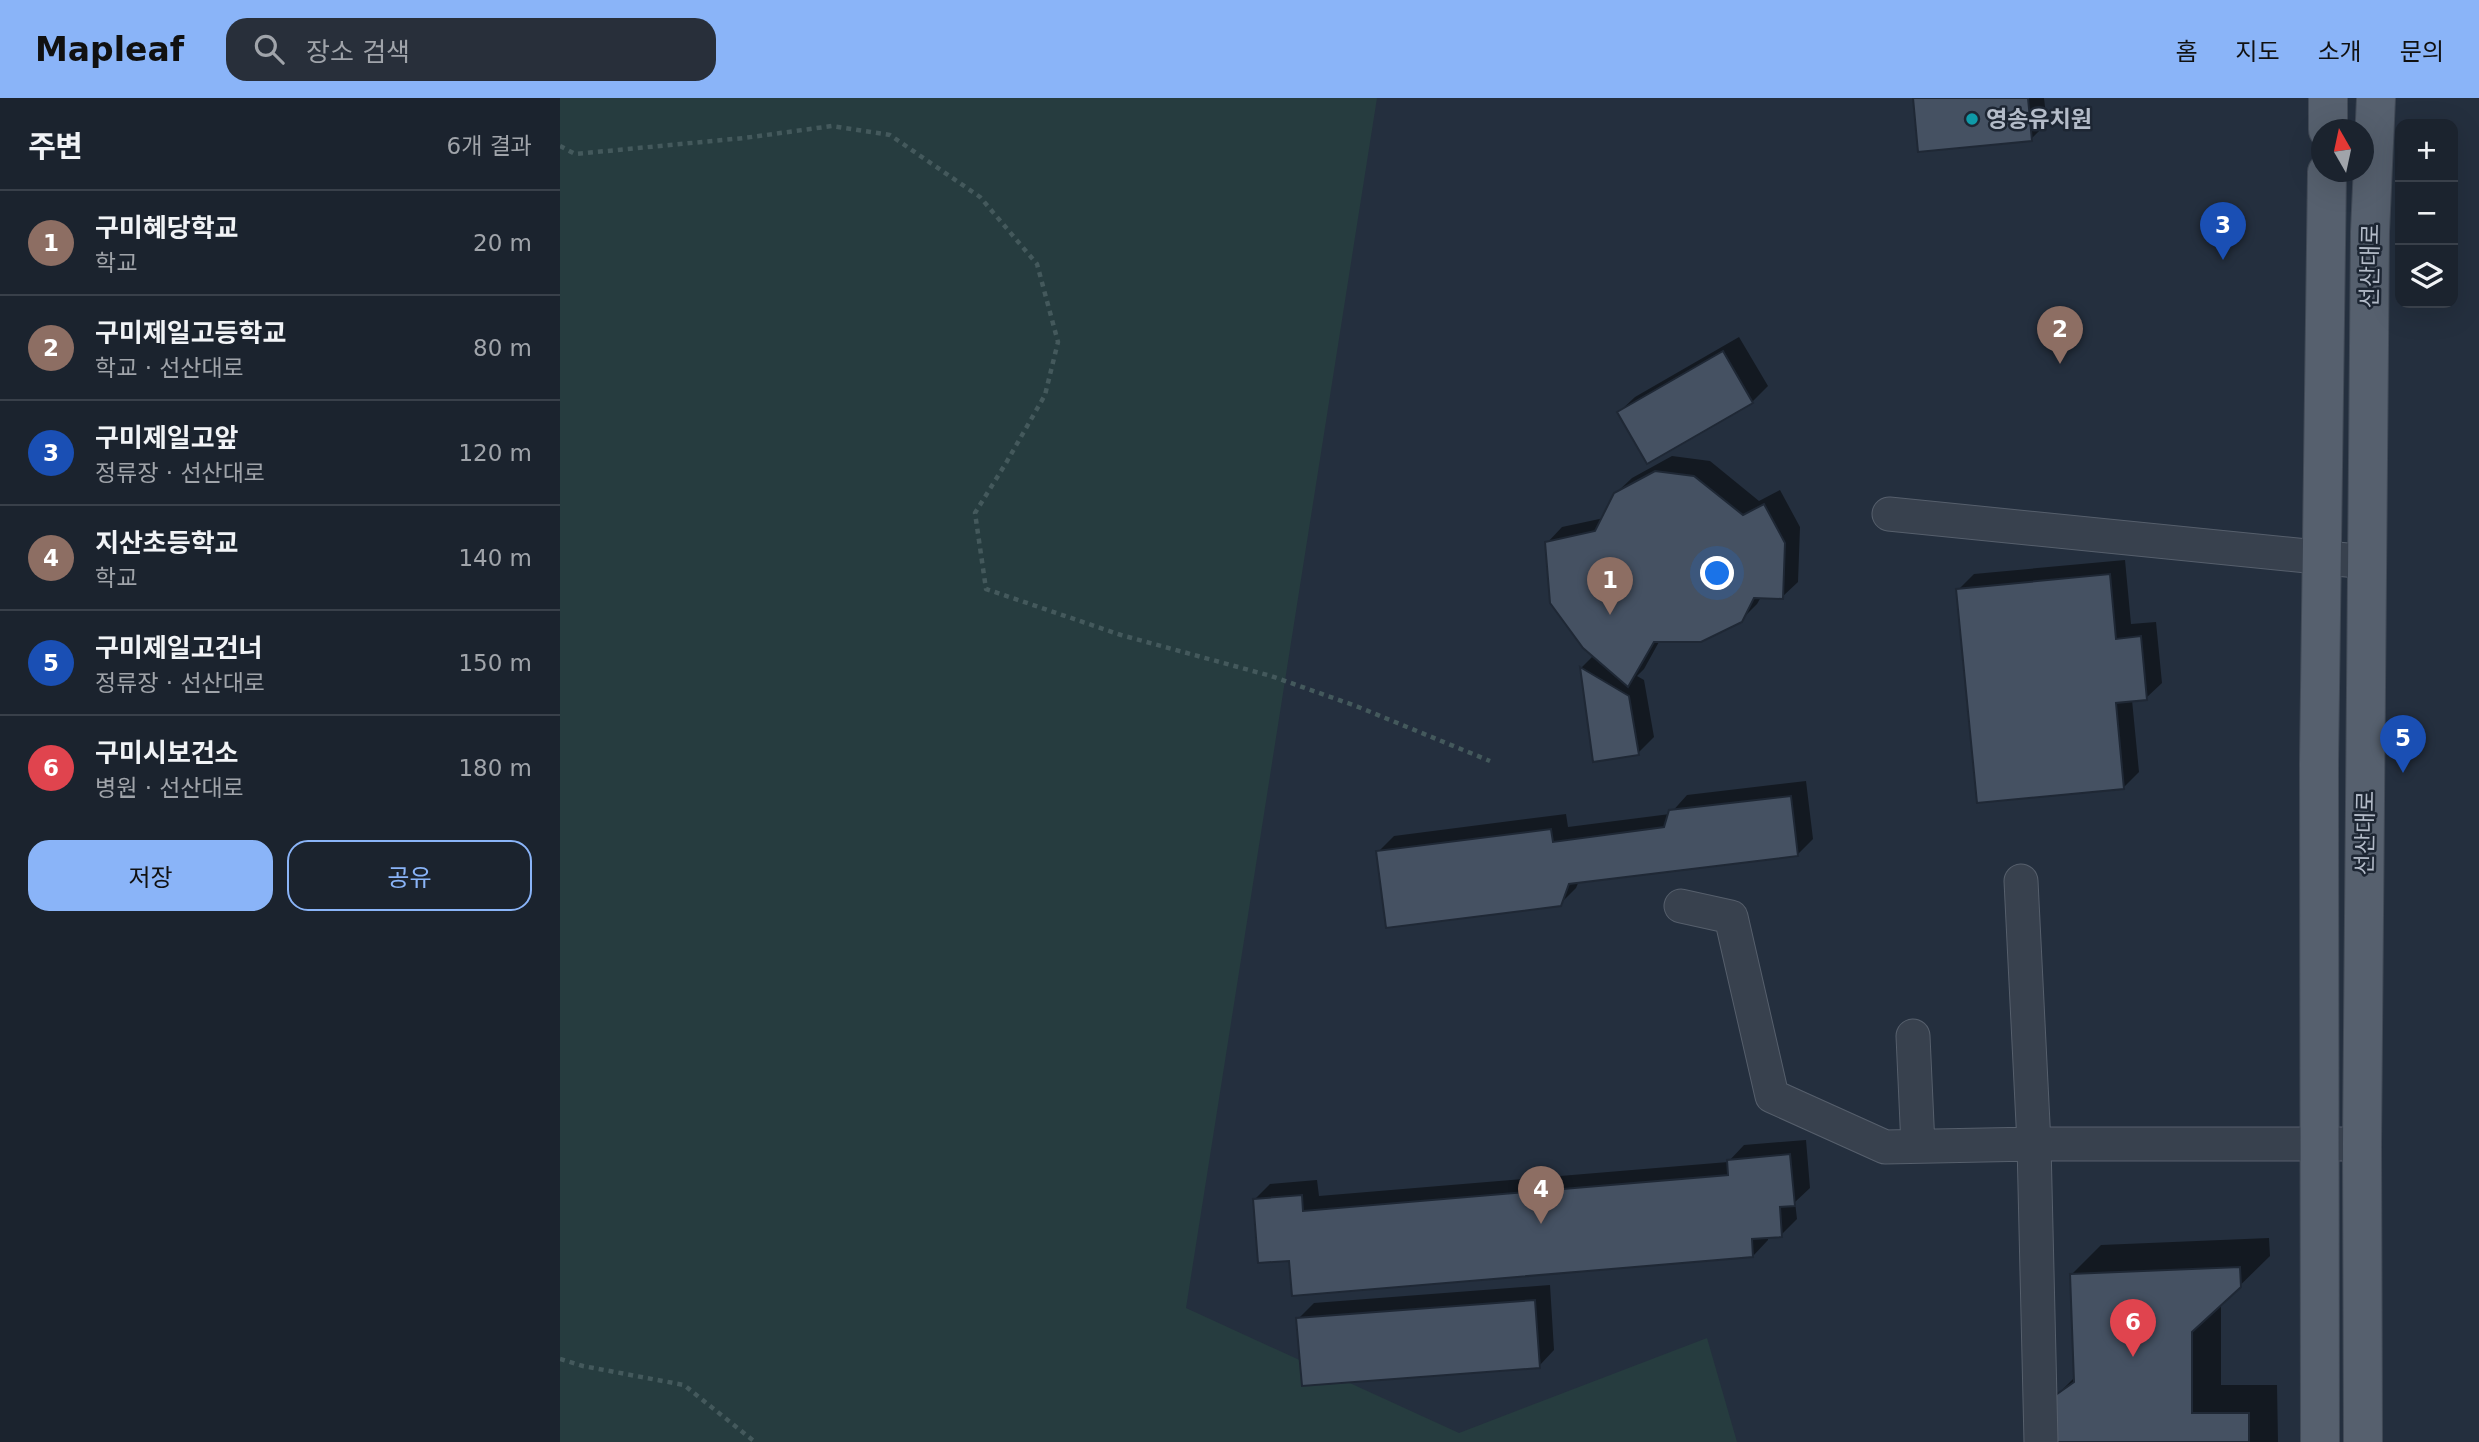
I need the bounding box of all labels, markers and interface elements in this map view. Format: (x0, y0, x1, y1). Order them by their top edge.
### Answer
search box (226, 18, 716, 81)
text: Mapleaf (35, 30, 184, 69)
icon: search (250, 30, 288, 68)
text: 장소 검색 (306, 37, 410, 67)
text: 홈 (2175, 38, 2197, 66)
text: 지도 (2235, 38, 2280, 66)
text: 소개 (2318, 38, 2362, 66)
text: 문의 (2400, 38, 2444, 66)
place label: 영송유치원 (1986, 106, 2092, 132)
marker: 영송유치원 (1964, 111, 1980, 127)
north arrow (2311, 119, 2374, 182)
map controls (2395, 119, 2458, 308)
button: + (2395, 119, 2458, 182)
text: 주변 (28, 129, 83, 164)
text: 6개 결과 (447, 133, 532, 159)
button: − (2395, 182, 2458, 245)
pin: 3 (2200, 202, 2246, 260)
text: 구미혜당학교 (95, 213, 239, 243)
street label: 선산대로 (2356, 223, 2384, 309)
text: 1 (43, 230, 59, 256)
text: 20 m (473, 230, 532, 256)
button: layers (2395, 245, 2458, 308)
text: 학교 (95, 250, 137, 276)
pin: 2 (2037, 306, 2083, 364)
text: 구미제일고등학교 (95, 318, 286, 348)
text: 2 (43, 335, 59, 361)
text: 80 m (473, 335, 532, 361)
text: 학교 · 선산대로 (95, 355, 244, 381)
text: 구미제일고앞 (95, 423, 239, 453)
text: 3 (43, 440, 59, 466)
text: 120 m (458, 440, 532, 466)
text: 정류장 · 선산대로 (95, 460, 265, 486)
text: 지산초등학교 (95, 528, 239, 558)
text: 4 (43, 545, 59, 571)
text: 140 m (458, 545, 532, 571)
your location (1700, 556, 1734, 590)
pin: 1 (1587, 557, 1633, 615)
text: 학교 (95, 565, 137, 591)
text: 구미제일고건너 (95, 633, 262, 663)
text: 5 (43, 650, 59, 676)
text: 150 m (458, 650, 532, 676)
text: 정류장 · 선산대로 (95, 670, 265, 696)
pin: 5 (2380, 715, 2426, 773)
text: 구미시보건소 (95, 738, 239, 768)
text: 6 (43, 755, 59, 781)
text: 180 m (458, 755, 532, 781)
text: 병원 · 선산대로 (95, 775, 244, 801)
street label: 선산대로 (2351, 790, 2379, 876)
button: 저장 (28, 840, 273, 911)
button: 공유 (287, 840, 532, 911)
pin: 4 (1518, 1166, 1564, 1224)
pin: 6 (2110, 1299, 2156, 1357)

